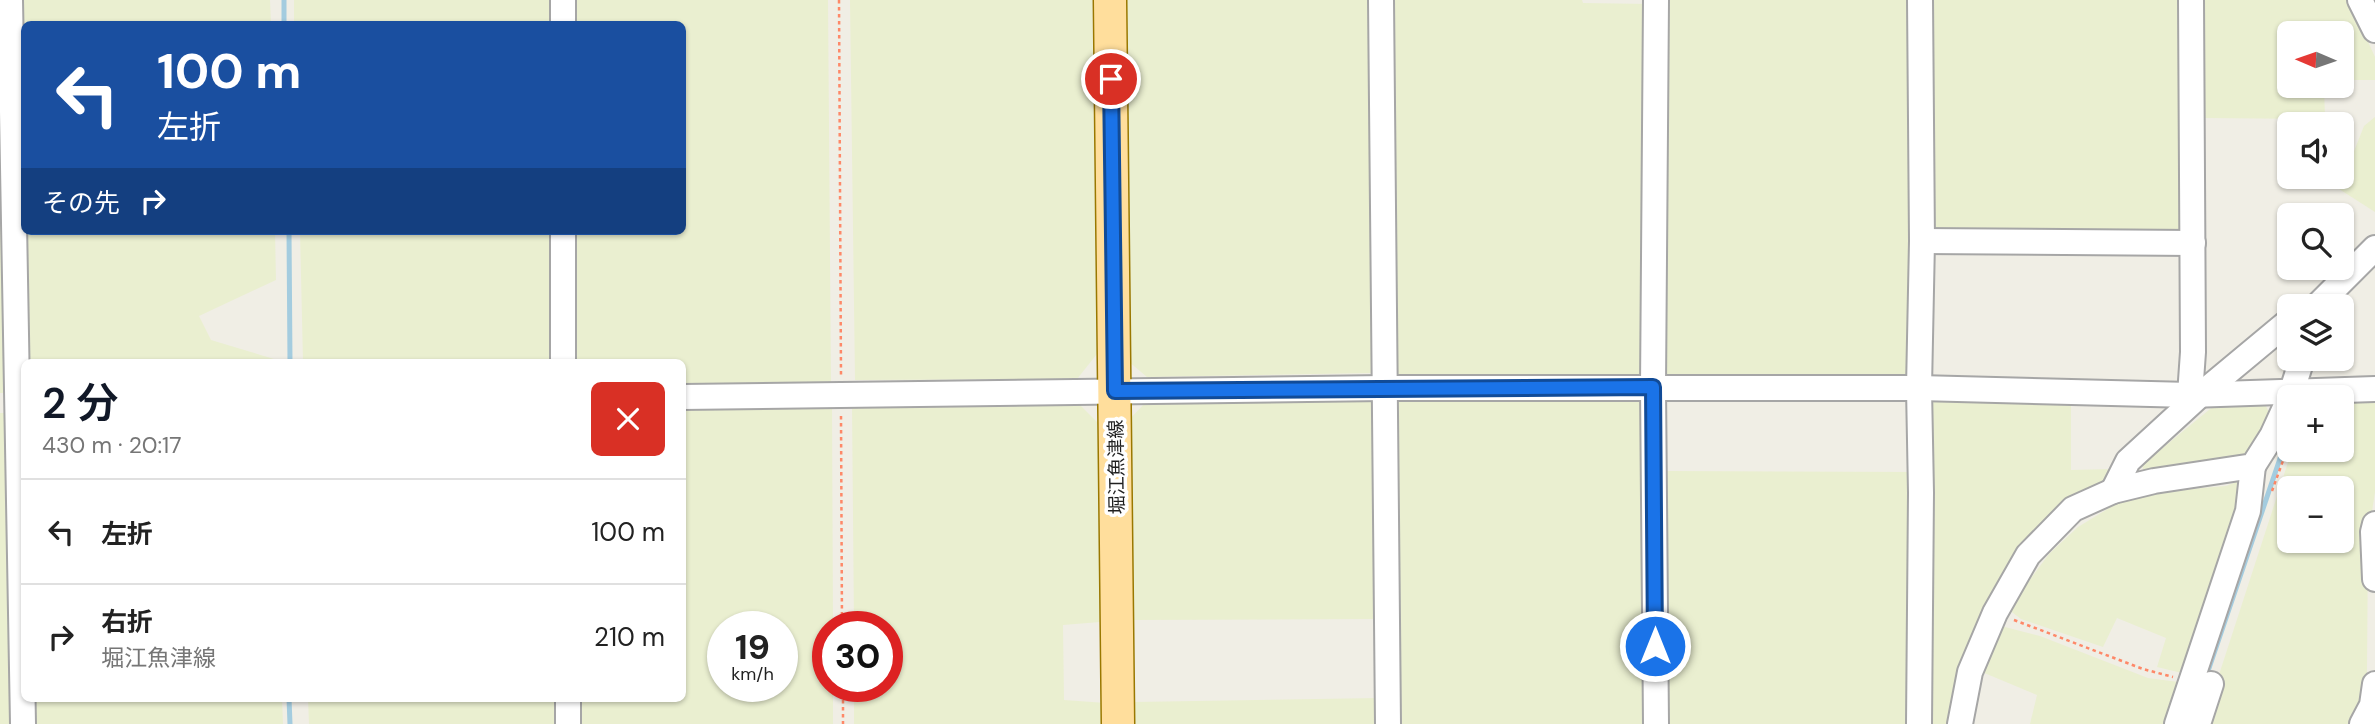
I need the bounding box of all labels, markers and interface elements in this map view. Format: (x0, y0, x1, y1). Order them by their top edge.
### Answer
north arrow (2277, 21, 2354, 98)
map controls (2277, 21, 2354, 553)
text: 100 m (157, 39, 301, 103)
icon: left (42, 49, 133, 140)
pin (1081, 49, 1141, 109)
icon: arrive (1092, 60, 1130, 98)
text: 左折 (157, 106, 221, 148)
button: sound (2277, 112, 2354, 189)
icon: right (134, 182, 172, 220)
text: その先 (42, 186, 120, 220)
button: search (2277, 203, 2354, 280)
button: layers (2277, 294, 2354, 371)
text: 2 分 (42, 376, 118, 431)
button: close (591, 382, 665, 456)
button: + (2277, 385, 2354, 462)
street label: 堀江魚津線 (1103, 419, 1130, 515)
text: 430 m · 20:17 (42, 430, 182, 460)
button: − (2277, 476, 2354, 553)
icon: left (42, 513, 80, 551)
text: 100 m (591, 515, 665, 549)
text: 左折 (101, 517, 153, 551)
text: 右折 (101, 605, 153, 639)
position arrow (1618, 609, 1692, 683)
speed limit sign: 30 (812, 611, 903, 702)
icon: right (42, 618, 80, 656)
text: 210 m (594, 620, 665, 654)
text: 19 (735, 624, 770, 670)
text: 堀江魚津線 (101, 643, 216, 673)
text: km/h (731, 662, 774, 686)

